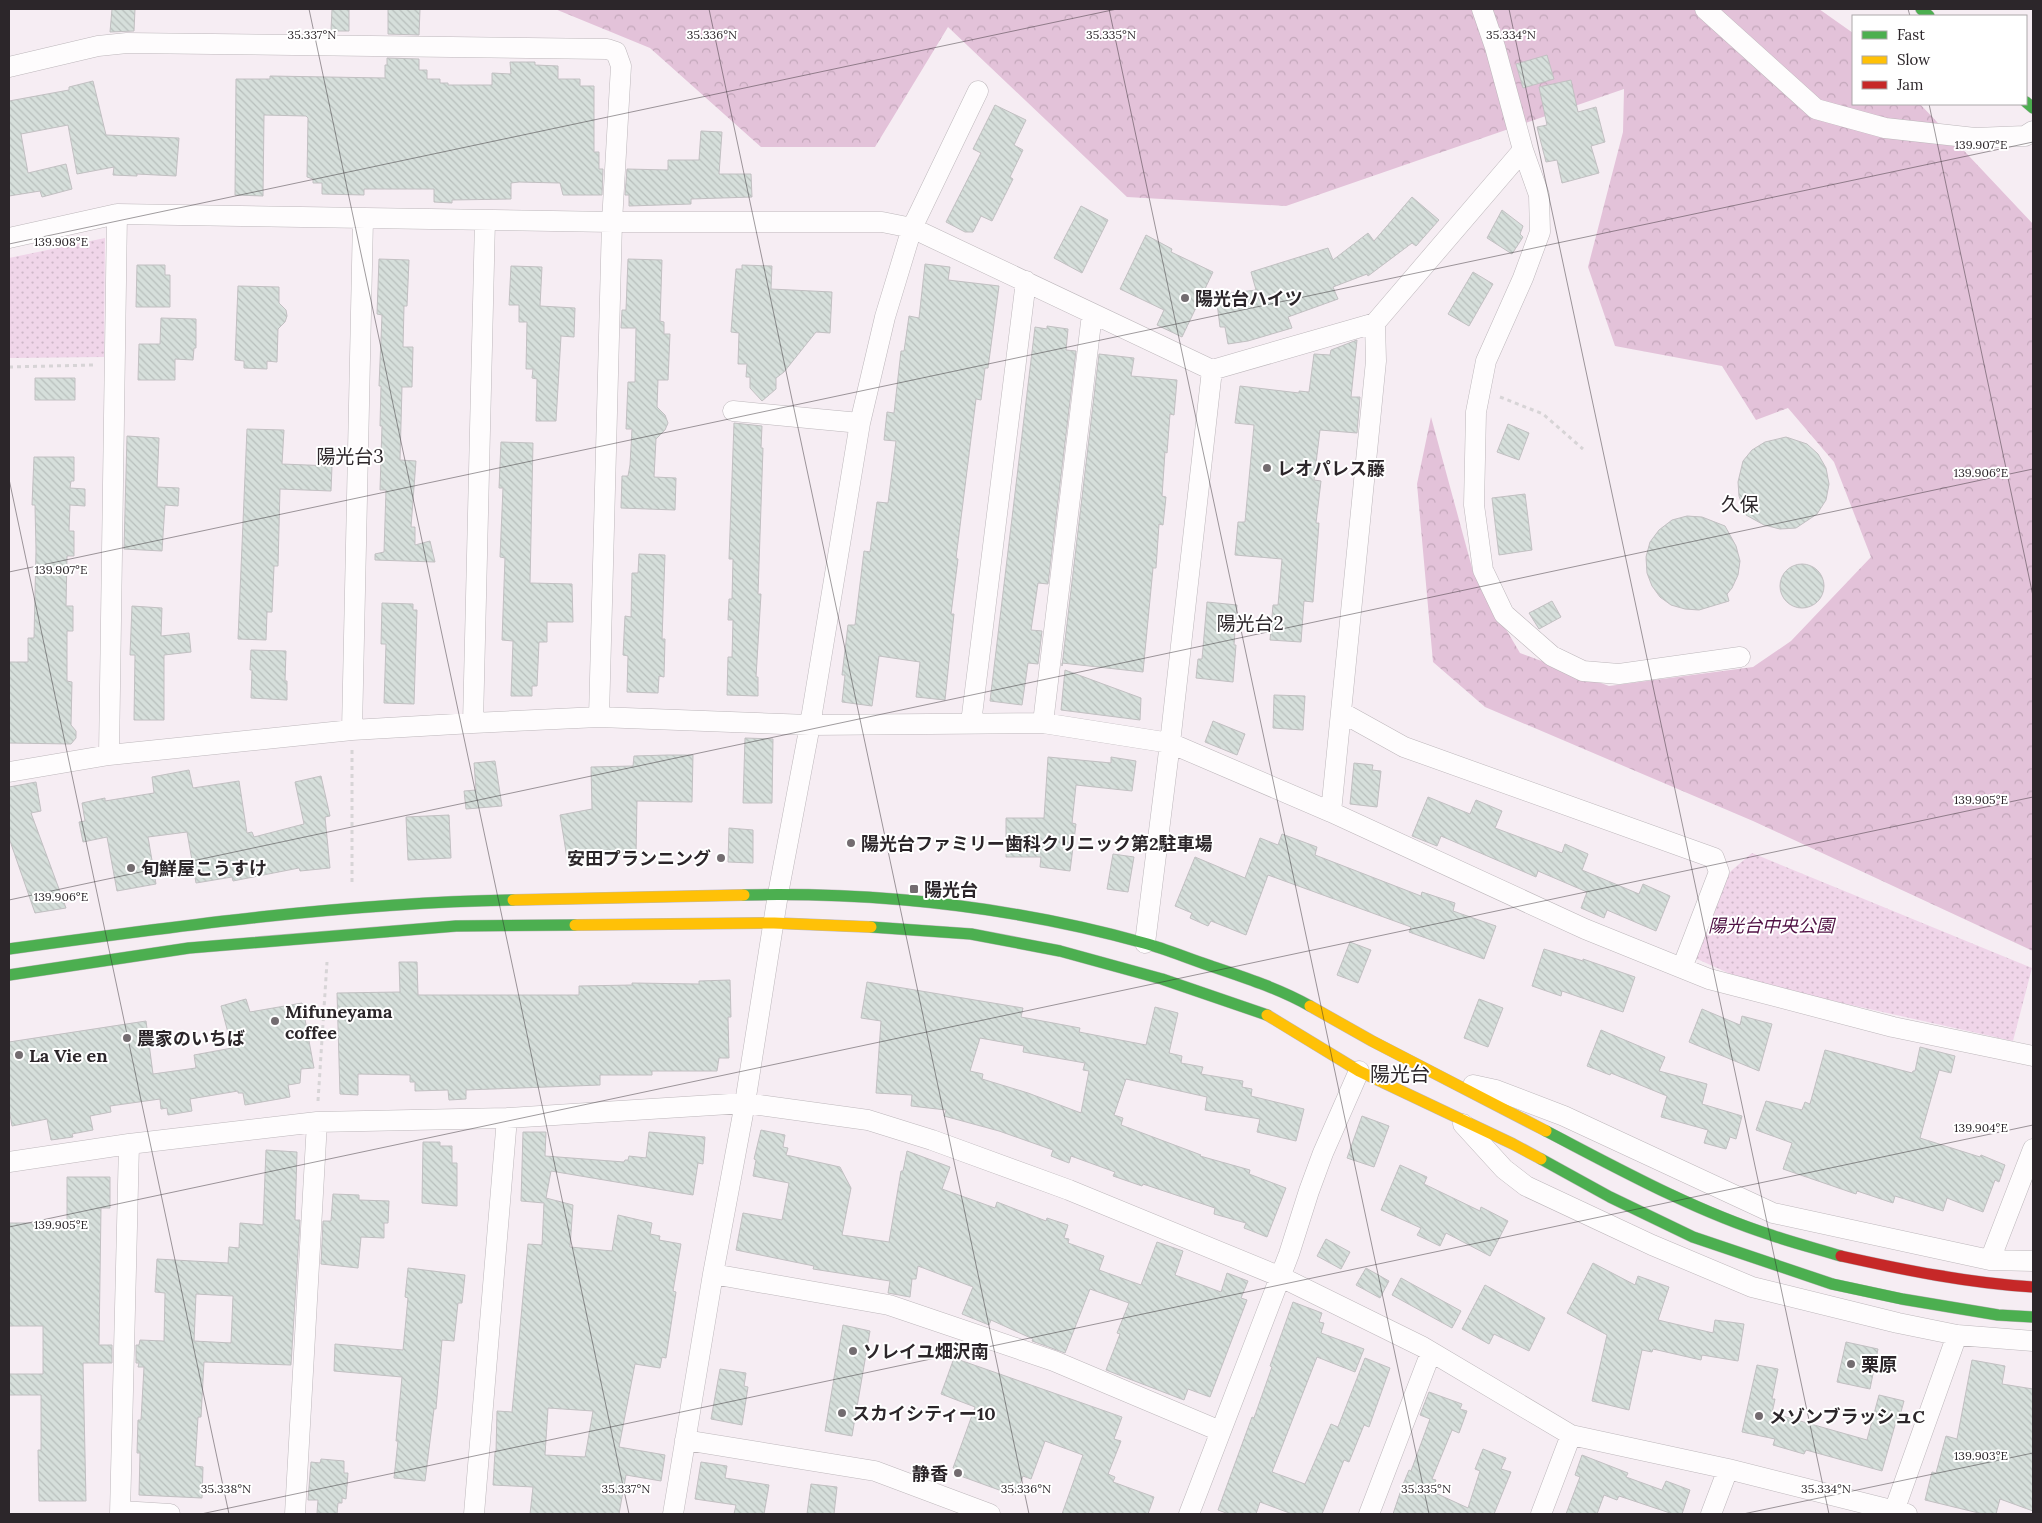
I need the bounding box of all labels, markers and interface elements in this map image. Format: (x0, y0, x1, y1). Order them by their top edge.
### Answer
legend (1852, 15, 2027, 105)
text: Fast (1897, 25, 1925, 44)
text: 35.337°N (288, 27, 336, 42)
text: 35.336°N (687, 27, 737, 42)
text: 35.335°N (1086, 27, 1136, 42)
text: 35.334°N (1486, 27, 1536, 42)
text: Slow (1897, 50, 1930, 69)
text: Jam (1896, 75, 1924, 94)
text: 139.907°E (1955, 137, 2007, 152)
text: 139.908°E (34, 234, 88, 249)
place label: 陽光台ハイツ (1195, 287, 1303, 310)
marker: 陽光台ハイツ (1179, 292, 1191, 304)
district label: 陽光台3 (316, 444, 384, 468)
place label: レオパレス藤 (1277, 457, 1385, 480)
marker: レオパレス藤 (1261, 462, 1273, 474)
text: 139.906°E (1954, 465, 2008, 480)
district label: 久保 (1721, 492, 1759, 516)
text: 139.907°E (35, 562, 87, 577)
district label: 陽光台2 (1216, 611, 1284, 635)
text: 139.905°E (1954, 792, 2008, 807)
place label: 陽光台ファミリー歯科クリニック第2駐車場 (861, 832, 1213, 855)
marker: 陽光台ファミリー歯科クリニック第2駐車場 (845, 837, 857, 849)
place label: 安田プランニング (567, 847, 711, 870)
marker: 安田プランニング (715, 852, 727, 864)
place label: 旬鮮屋こうすけ (141, 857, 267, 880)
marker: 旬鮮屋こうすけ (125, 862, 137, 874)
place label: 陽光台 (924, 878, 978, 901)
marker: 陽光台 (908, 883, 920, 895)
text: 139.906°E (34, 889, 88, 904)
park label: 陽光台中央公園 (1708, 914, 1837, 937)
place label: Mifuneyama coffee (285, 1000, 393, 1044)
marker: Mifuneyama coffee (269, 1015, 281, 1027)
place label: 農家のいちば (137, 1027, 245, 1050)
marker: 農家のいちば (121, 1032, 133, 1044)
place label: La Vie en (29, 1044, 108, 1067)
marker: La Vie en (13, 1049, 25, 1061)
district label: 陽光台 (1370, 1061, 1430, 1086)
text: 139.904°E (1954, 1120, 2008, 1135)
text: 139.905°E (34, 1217, 88, 1232)
place label: ソレイユ畑沢南 (863, 1340, 989, 1363)
marker: ソレイユ畑沢南 (847, 1345, 859, 1357)
place label: 栗原 (1861, 1353, 1897, 1376)
marker: 栗原 (1845, 1358, 1857, 1370)
place label: スカイシティー10 (852, 1402, 996, 1425)
place label: メゾンブラッシュC (1769, 1405, 1925, 1428)
marker: スカイシティー10 (836, 1407, 848, 1419)
marker: メゾンブラッシュC (1753, 1410, 1765, 1422)
text: 139.903°E (1954, 1448, 2008, 1463)
place label: 静香 (912, 1462, 948, 1485)
marker: 静香 (952, 1467, 964, 1479)
text: 35.338°N (201, 1481, 251, 1496)
text: 35.337°N (602, 1481, 650, 1496)
text: 35.336°N (1001, 1481, 1051, 1496)
text: 35.335°N (1401, 1481, 1451, 1496)
text: 35.334°N (1801, 1481, 1851, 1496)

